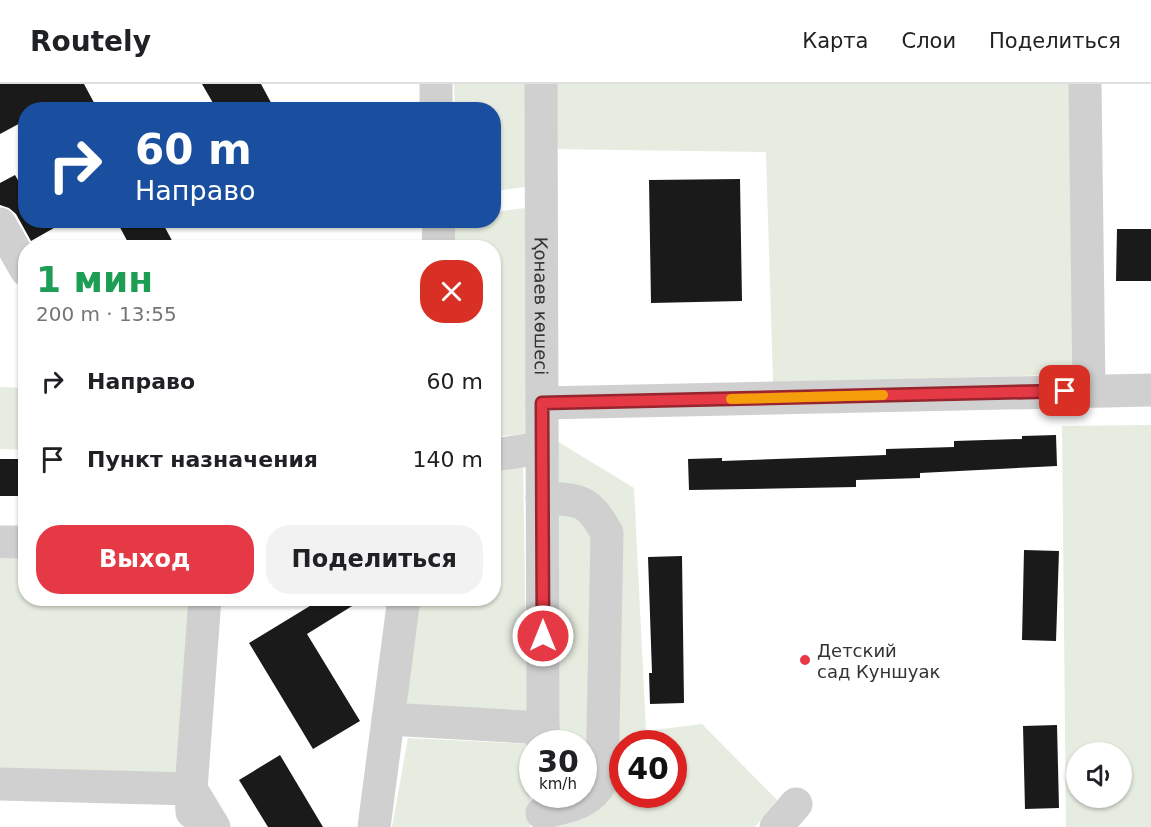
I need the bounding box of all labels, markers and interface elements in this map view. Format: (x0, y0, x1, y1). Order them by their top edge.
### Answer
text: Routely (30, 25, 151, 58)
text: Карта (802, 29, 868, 53)
text: Слои (901, 29, 956, 53)
text: Поделиться (989, 29, 1121, 53)
text: 60 m (135, 125, 252, 174)
icon: right (36, 126, 114, 204)
text: Направо (135, 175, 256, 206)
street label: Қонаев көшесі (531, 237, 552, 375)
text: 1 мин (36, 259, 153, 300)
button: close (420, 260, 483, 323)
text: 200 m · 13:55 (36, 302, 177, 326)
icon: right (36, 365, 69, 398)
pin (1039, 365, 1090, 416)
text: Направо (87, 369, 195, 394)
text: 60 m (427, 369, 483, 394)
icon: arrive (1048, 374, 1081, 407)
icon: arrive (36, 443, 69, 476)
text: Пункт назначения (87, 447, 318, 472)
text: 140 m (413, 447, 483, 472)
button: Выход (36, 525, 254, 594)
button: Поделиться (266, 525, 483, 594)
position arrow (511, 604, 575, 668)
place label: Детский сад Куншуак (817, 640, 940, 682)
marker: Детский сад Куншуак (798, 653, 812, 667)
speed limit sign: 40 (609, 730, 687, 808)
map controls (1066, 742, 1132, 808)
button: sound (1066, 742, 1132, 808)
text: 30 (537, 744, 579, 779)
text: km/h (539, 775, 577, 793)

